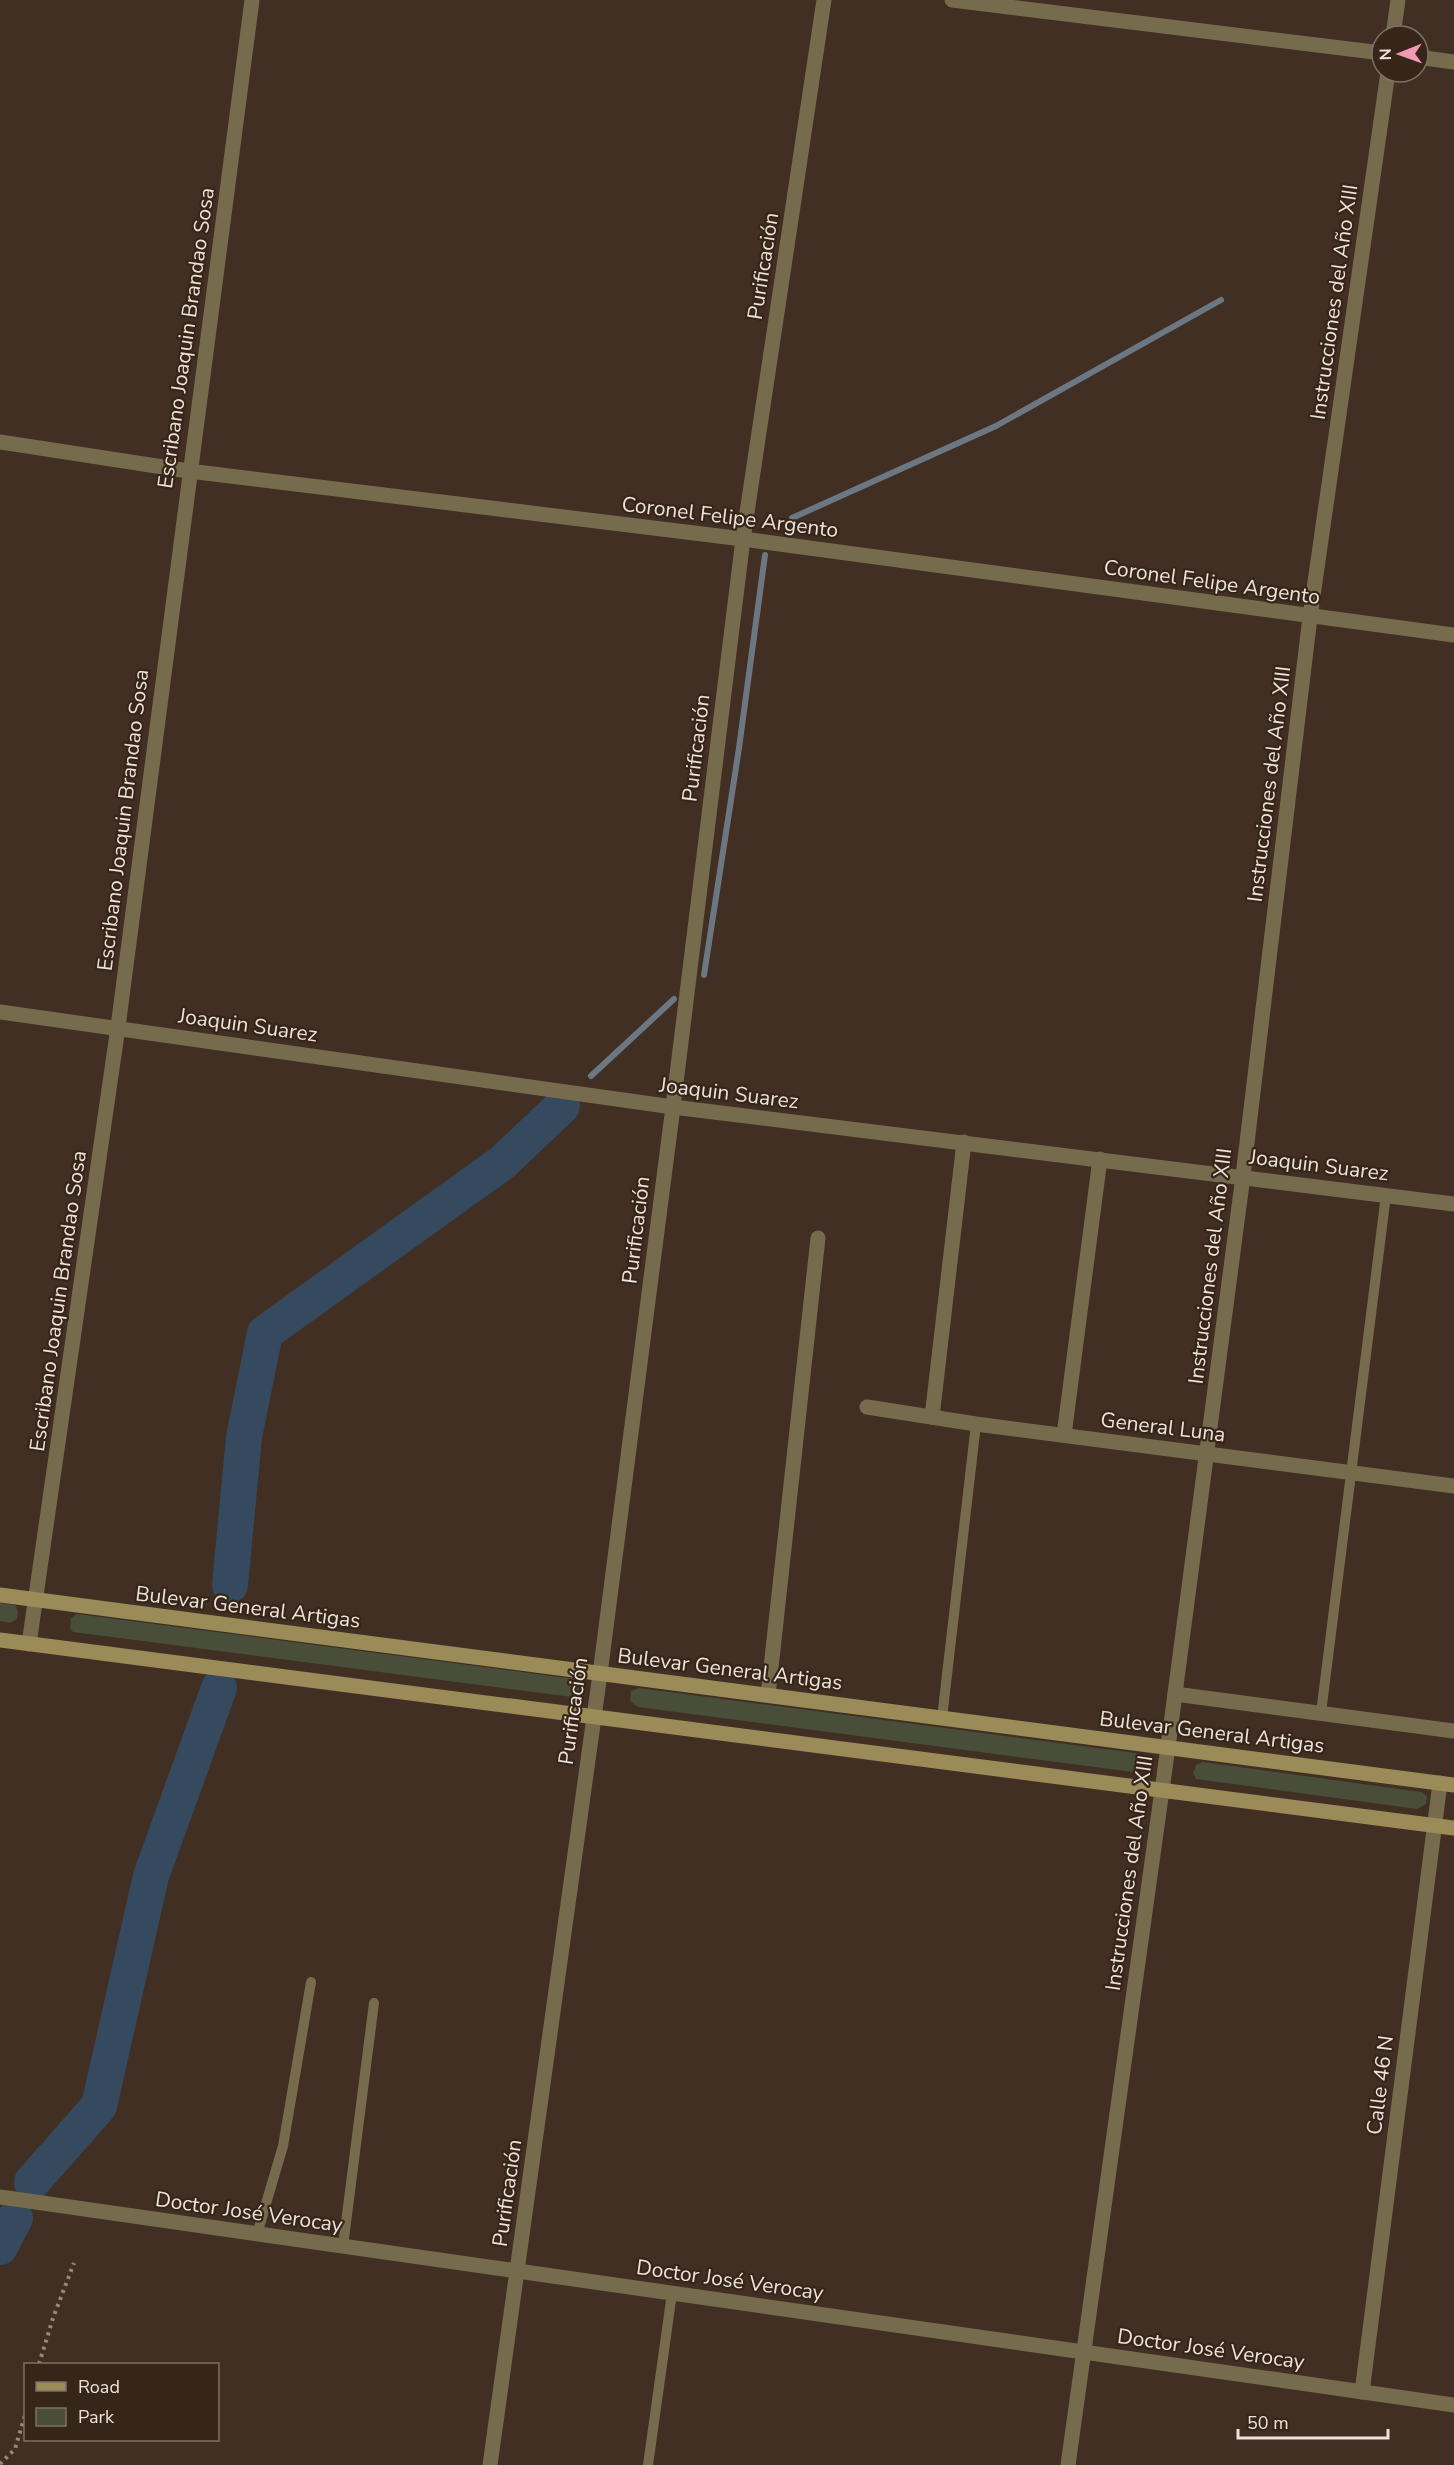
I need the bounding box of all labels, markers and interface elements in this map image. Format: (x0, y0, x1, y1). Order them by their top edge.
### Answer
north arrow (1370, 24, 1430, 84)
text: N (1375, 48, 1397, 60)
street label: Instrucciones del Año XIII (1304, 182, 1364, 422)
street label: Escribano Joaquin Brandao Sosa (151, 186, 221, 490)
street label: Purificación (741, 210, 785, 322)
street label: Coronel Felipe Argento (620, 490, 840, 544)
street label: Coronel Felipe Argento (1102, 553, 1322, 611)
street label: Instrucciones del Año XIII (1241, 664, 1297, 904)
street label: Escribano Joaquin Brandao Sosa (91, 668, 155, 972)
street label: Purificación (676, 693, 716, 803)
street label: Joaquin Suarez (176, 1001, 319, 1049)
street label: Joaquin Suarez (657, 1070, 800, 1115)
street label: Joaquin Suarez (1247, 1142, 1390, 1187)
street label: Instrucciones del Año XIII (1182, 1146, 1238, 1386)
street label: Escribano Joaquin Brandao Sosa (23, 1149, 93, 1453)
street label: Purificación (616, 1175, 656, 1285)
street label: General Luna (1099, 1405, 1227, 1449)
street label: Bulevar General Artigas (134, 1579, 362, 1635)
street label: Bulevar General Artigas (616, 1641, 844, 1697)
street label: Purificación (552, 1656, 594, 1766)
street label: Bulevar General Artigas (1098, 1704, 1326, 1760)
street label: Instrucciones del Año XIII (1099, 1753, 1159, 1993)
street label: Calle 46 N (1360, 2034, 1400, 2136)
street label: Purificación (486, 2138, 528, 2248)
street label: Doctor José Verocay (154, 2185, 345, 2239)
street label: Doctor José Verocay (635, 2253, 826, 2307)
street label: Doctor José Verocay (1116, 2322, 1307, 2376)
legend (24, 2363, 219, 2441)
text: Road (78, 2375, 120, 2399)
scale bar (1238, 2402, 1388, 2440)
text: Park (78, 2405, 115, 2429)
text: 50 m (1247, 2411, 1289, 2435)

